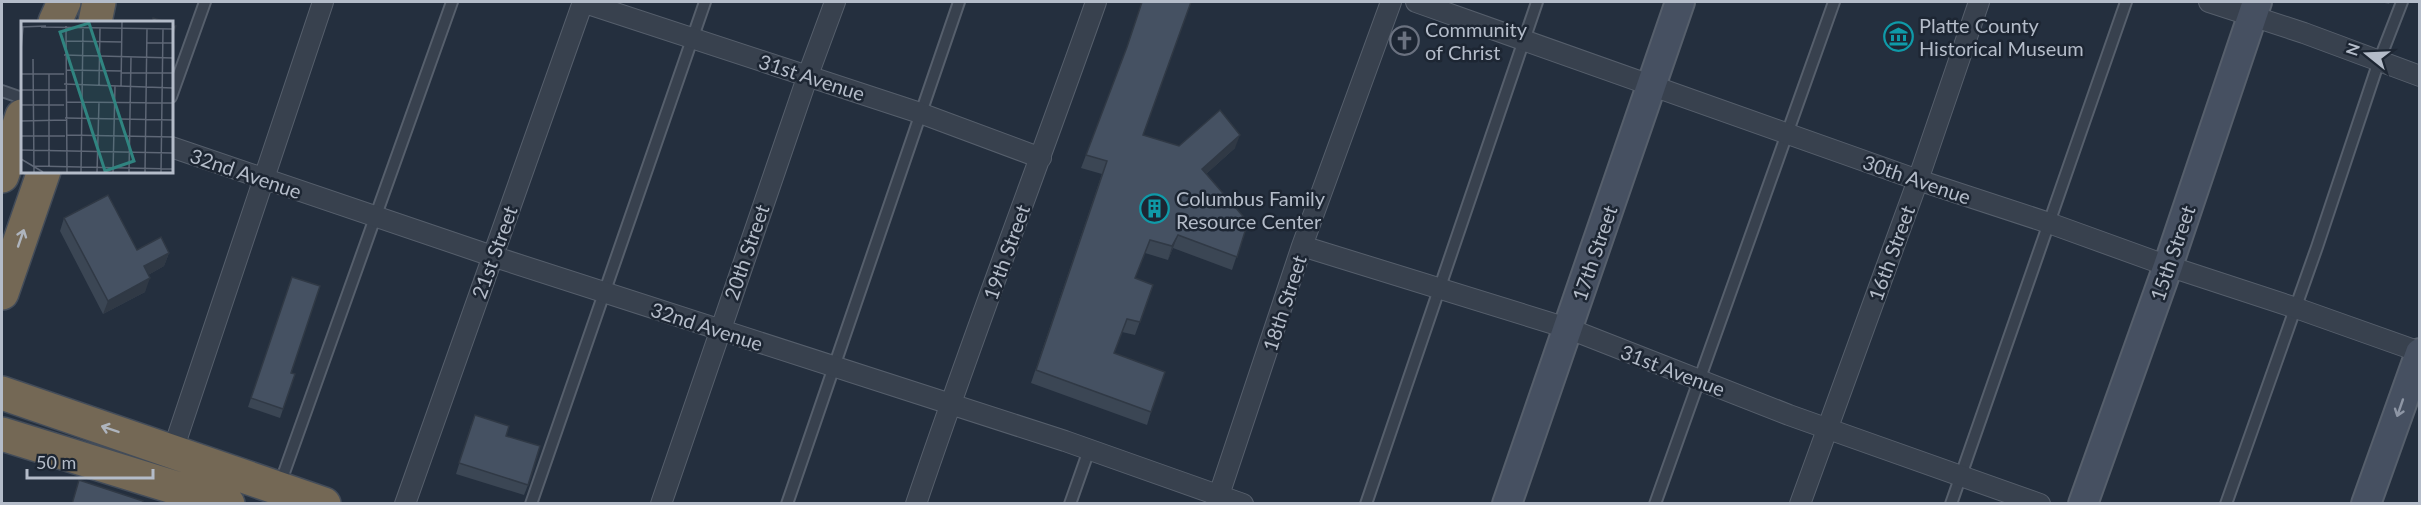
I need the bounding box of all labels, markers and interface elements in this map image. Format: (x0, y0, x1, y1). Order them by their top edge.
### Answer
place label: Platte County Historical Museum (1919, 13, 2084, 60)
place label: Community of Christ (1425, 17, 1528, 64)
museum icon: Platte County Historical Museum (1882, 20, 1914, 52)
inset map (21, 21, 172, 172)
north arrow (2337, 24, 2397, 84)
church icon: Community of Christ (1388, 25, 1420, 57)
text: N (2341, 40, 2363, 58)
street label: 31st Avenue (756, 49, 868, 105)
street label: 32nd Avenue (187, 143, 305, 203)
street label: 30th Avenue (1860, 149, 1974, 209)
place label: Columbus Family Resource Center (1176, 186, 1326, 233)
building icon: Columbus Family Resource Center (1139, 193, 1171, 225)
street label: 20th Street (718, 201, 774, 303)
street label: 19th Street (978, 201, 1034, 303)
street label: 21st Street (466, 202, 522, 302)
street label: 17th Street (1566, 202, 1622, 304)
street label: 16th Street (1863, 202, 1919, 304)
street label: 15th Street (2144, 202, 2200, 304)
one-way arrow (16, 229, 27, 248)
street label: 18th Street (1257, 252, 1311, 354)
street label: 32nd Avenue (648, 297, 766, 355)
street label: 31st Avenue (1617, 339, 1729, 401)
one-way arrow (2394, 398, 2405, 417)
one-way arrow (101, 423, 120, 434)
scale bar (27, 442, 153, 480)
text: 50 m (36, 451, 76, 473)

